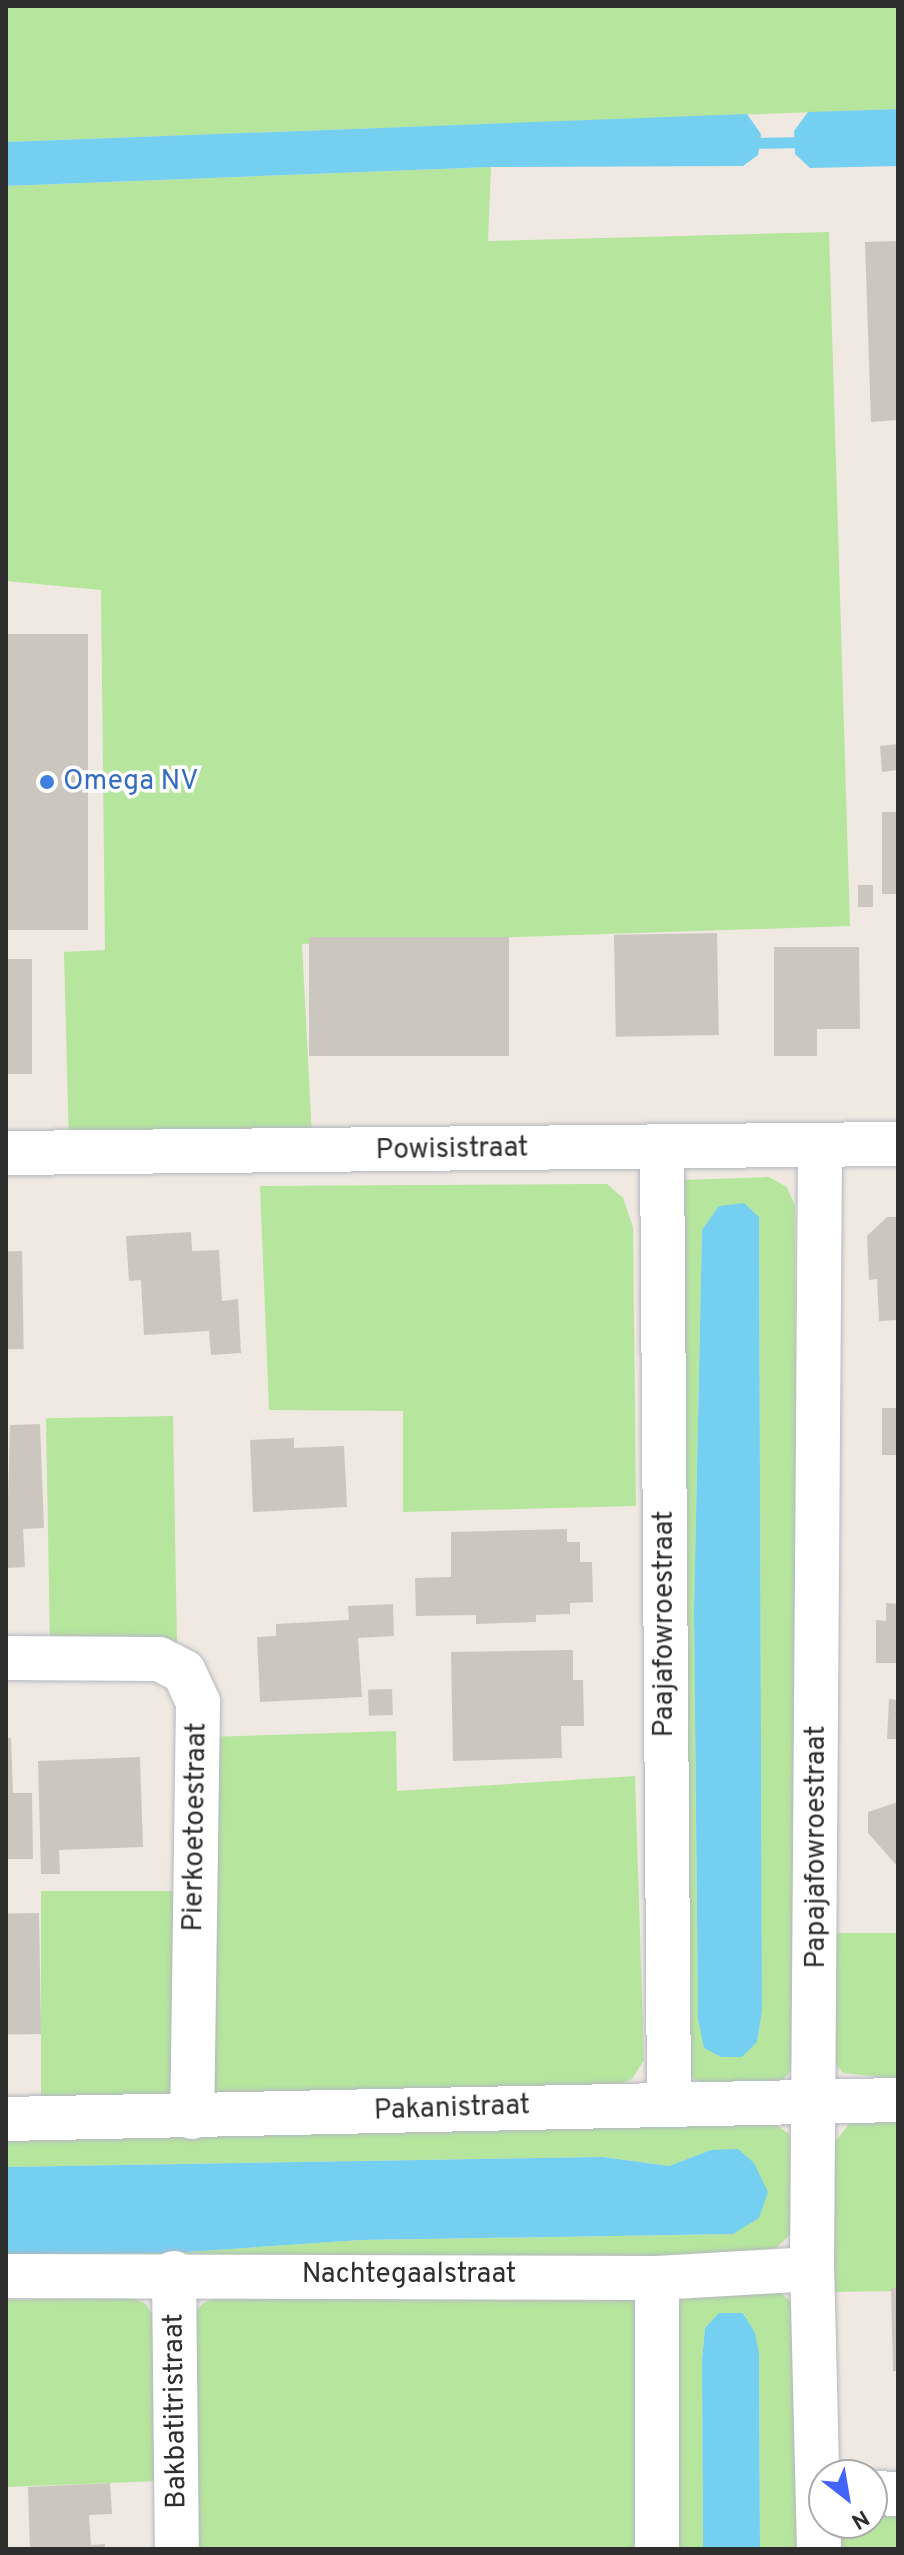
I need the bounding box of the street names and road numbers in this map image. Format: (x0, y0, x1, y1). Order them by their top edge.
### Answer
street label: Powisistraat (375, 1132, 529, 1168)
street label: Paajafowroestraat (648, 1511, 682, 1737)
street label: Pierkoetoestraat (177, 1722, 215, 1932)
street label: Papajafowroestraat (800, 1725, 834, 1969)
street label: Pakanistraat (373, 2089, 531, 2129)
street label: Nachtegaalstraat (302, 2258, 516, 2292)
street label: Bakbatitristraat (157, 2313, 195, 2509)

